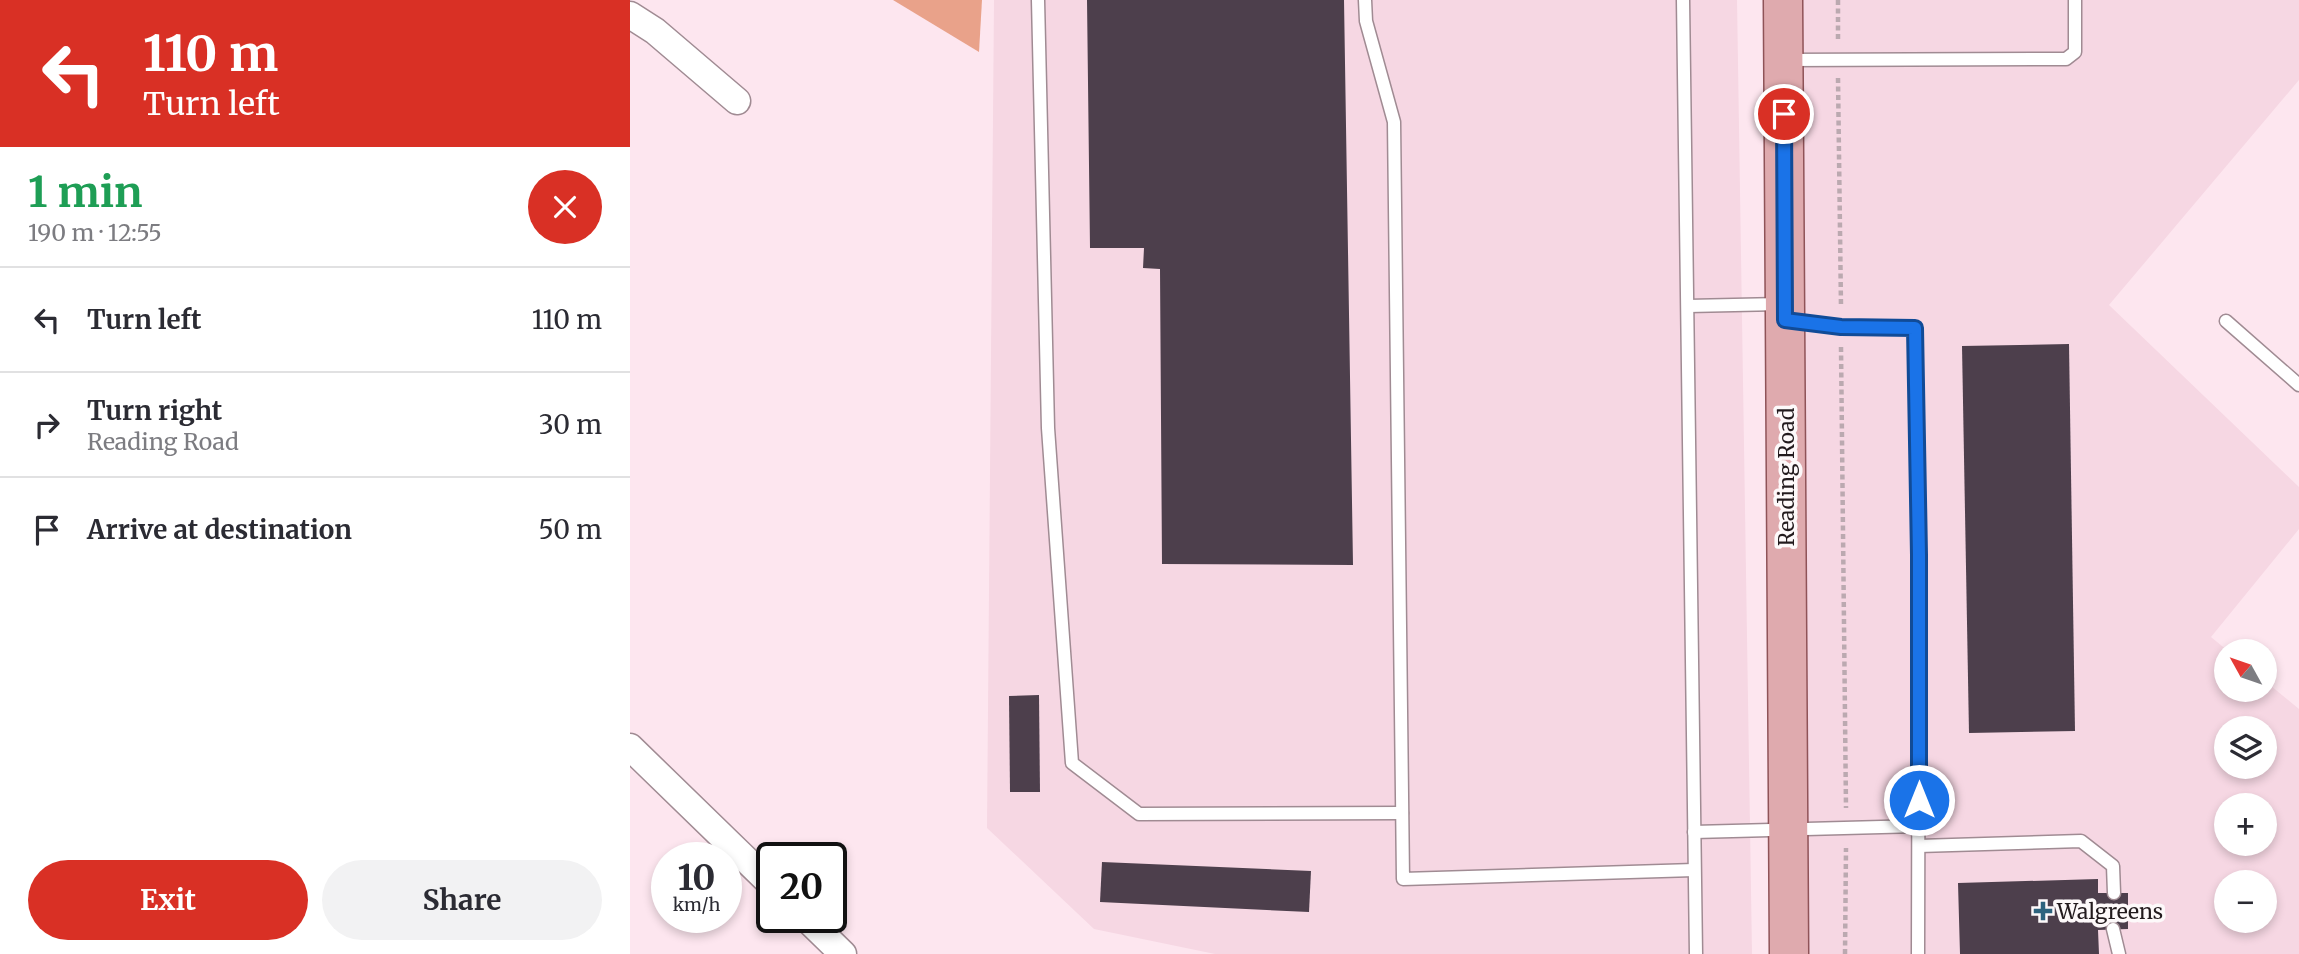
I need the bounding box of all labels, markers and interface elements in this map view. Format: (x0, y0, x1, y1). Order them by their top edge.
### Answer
text: 110 m (143, 23, 278, 84)
icon: left (28, 28, 119, 119)
text: Turn left (143, 84, 280, 124)
pin (1754, 84, 1814, 144)
icon: arrive (1765, 95, 1803, 133)
text: 1 min (28, 166, 142, 218)
button: close (528, 170, 602, 244)
text: 190 m · 12:55 (28, 218, 162, 247)
icon: left (28, 301, 66, 339)
text: Turn left (87, 303, 201, 336)
text: 110 m (532, 303, 602, 336)
text: Turn right (87, 394, 222, 427)
icon: right (28, 406, 66, 444)
street label: Reading Road (1773, 407, 1800, 546)
text: 30 m (539, 408, 602, 441)
text: Reading Road (87, 427, 239, 456)
icon: arrive (28, 511, 66, 549)
text: Arrive at destination (87, 513, 352, 546)
text: 50 m (538, 513, 602, 546)
north arrow (2214, 639, 2277, 702)
map controls (2214, 639, 2277, 933)
button: layers (2214, 716, 2277, 779)
position arrow (1882, 763, 1956, 837)
button: + (2214, 793, 2277, 856)
speed limit sign: 20 (756, 842, 847, 933)
text: 10 (678, 856, 715, 900)
button: Exit (28, 860, 308, 940)
button: Share (322, 860, 602, 940)
button: − (2214, 870, 2277, 933)
text: km/h (673, 893, 720, 916)
place label: Walgreens (2056, 898, 2163, 925)
marker: Walgreens (2035, 903, 2051, 919)

